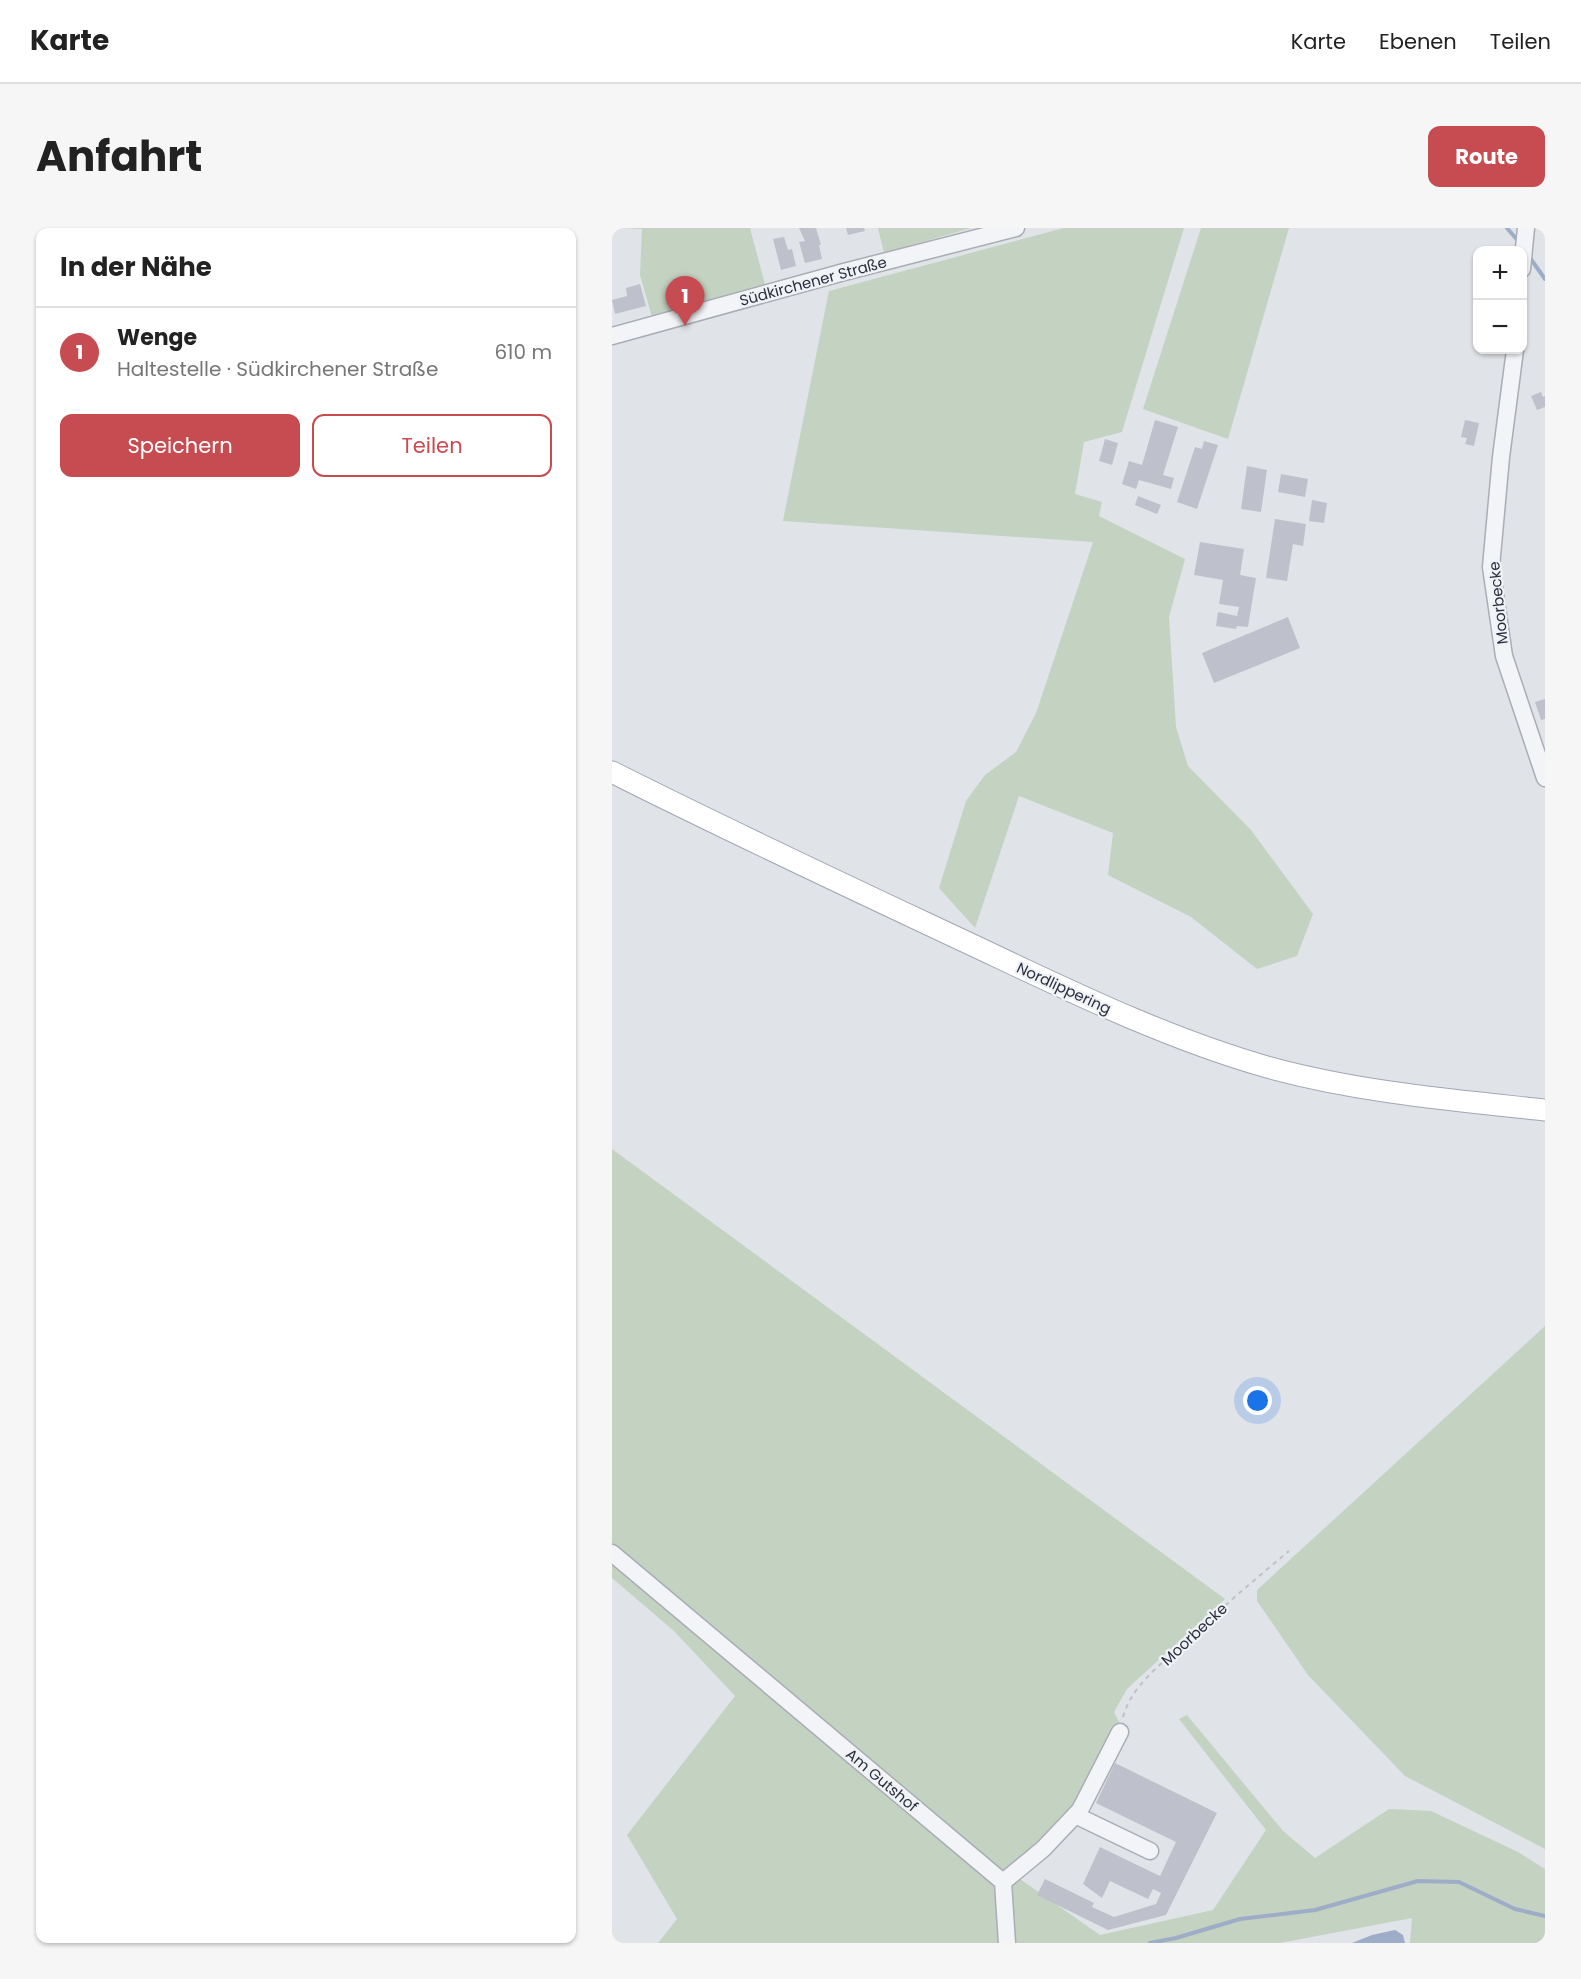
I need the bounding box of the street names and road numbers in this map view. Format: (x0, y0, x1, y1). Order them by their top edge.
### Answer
street label: Südkirchener Straße (737, 251, 889, 311)
street label: Moorbecke (1483, 560, 1513, 646)
street label: Nordlippering (1013, 957, 1115, 1019)
street label: Moorbecke (1156, 1598, 1232, 1670)
street label: Am Gutshof (841, 1744, 923, 1816)

